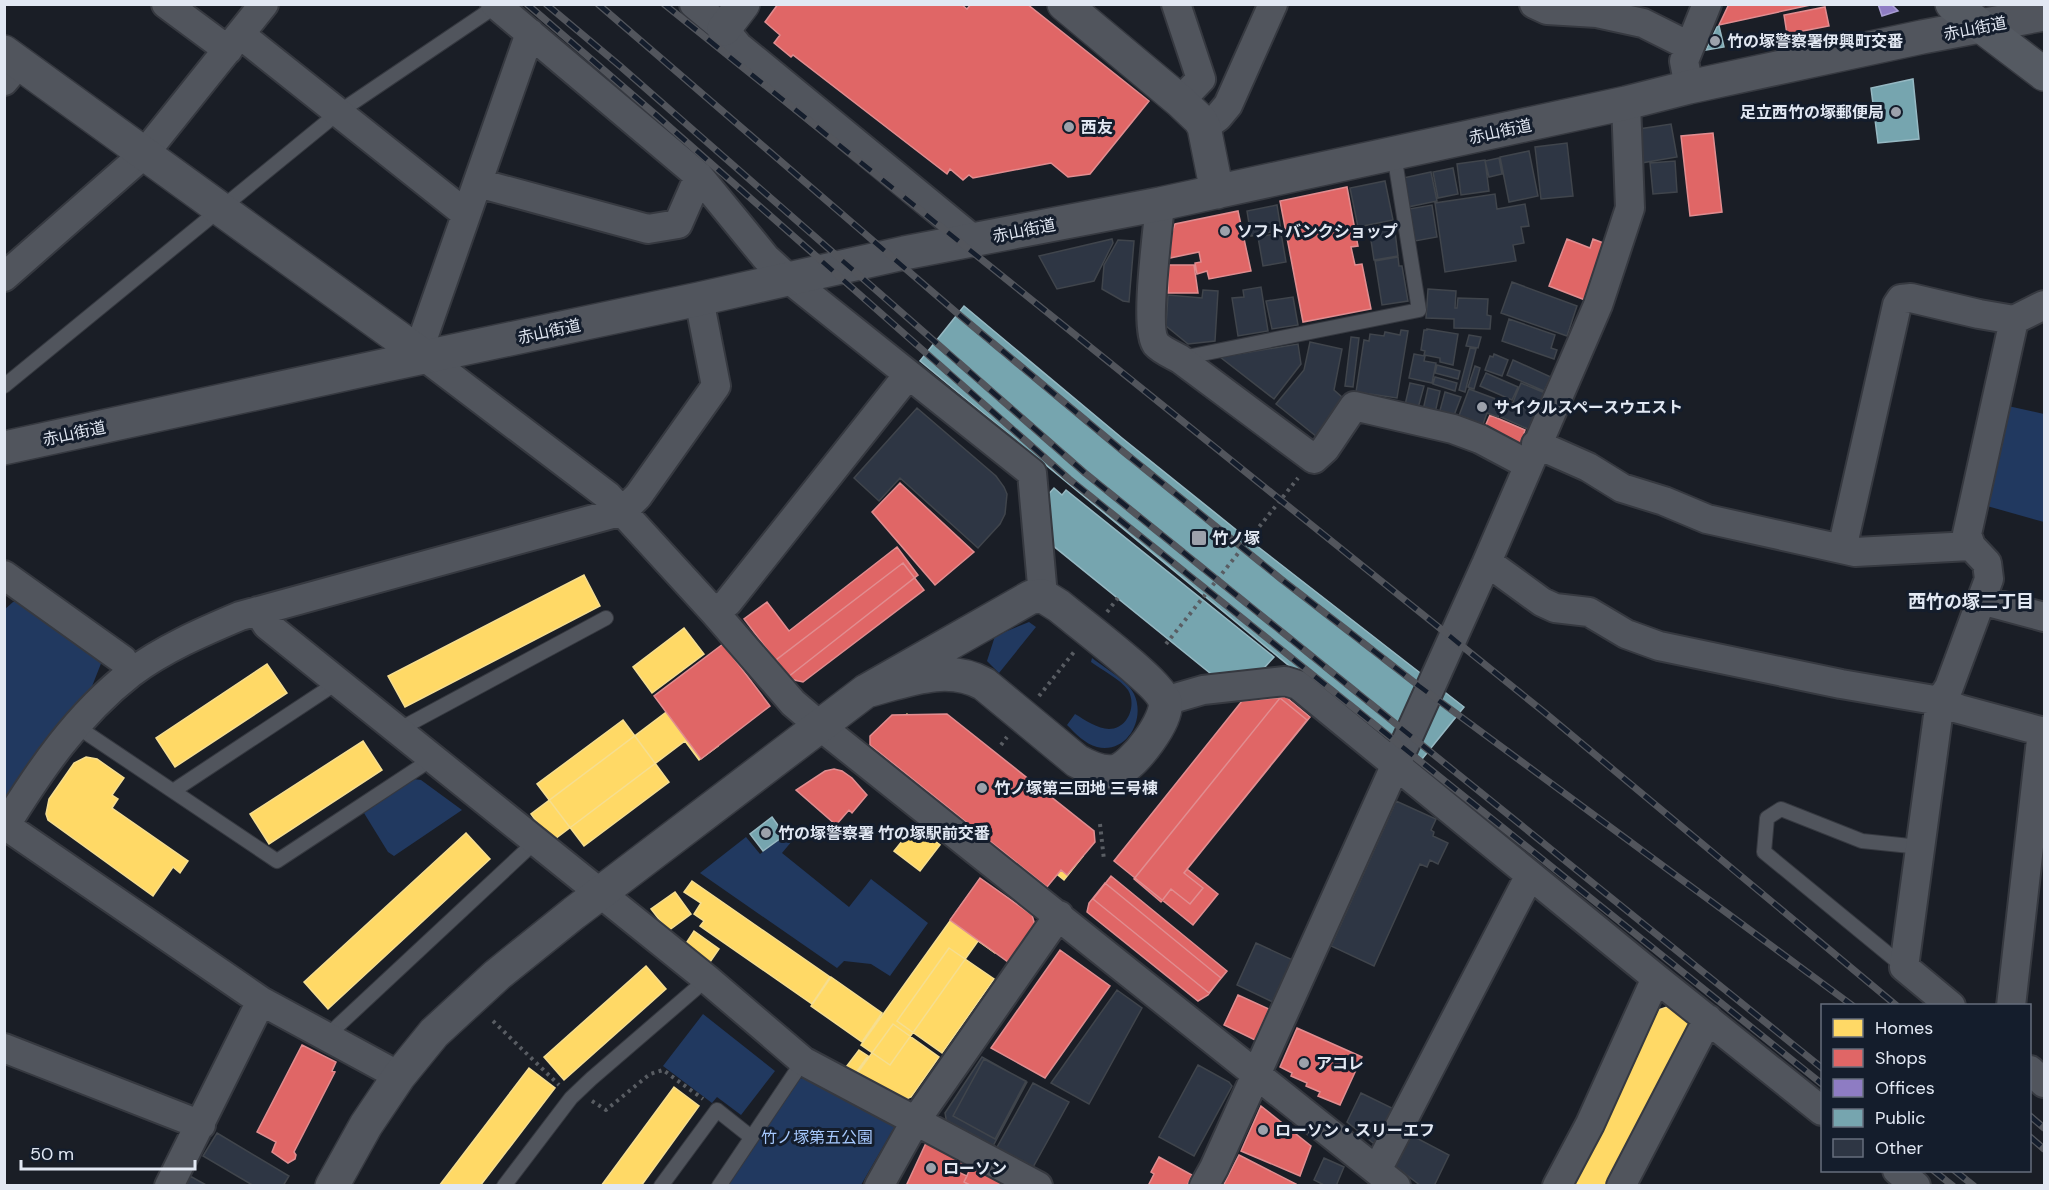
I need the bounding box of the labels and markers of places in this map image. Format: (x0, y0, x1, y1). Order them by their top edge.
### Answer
place label: 竹の塚警察署伊興町交番 (1727, 31, 1903, 52)
marker: 竹の塚警察署伊興町交番 (1708, 34, 1722, 48)
place label: 足立西竹の塚郵便局 (1740, 102, 1884, 123)
marker: 足立西竹の塚郵便局 (1889, 105, 1903, 119)
place label: 西友 (1081, 117, 1113, 138)
marker: 西友 (1062, 120, 1076, 134)
place label: ソフトバンクショップ (1237, 221, 1398, 242)
marker: ソフトバンクショップ (1218, 224, 1232, 238)
place label: サイクルスペースウエスト (1494, 397, 1683, 418)
marker: サイクルスペースウエスト (1475, 400, 1489, 414)
place label: 竹ノ塚 (1212, 528, 1260, 549)
marker: 竹ノ塚 (1190, 529, 1208, 547)
place label: 竹ノ塚第三団地 三号棟 (994, 778, 1158, 799)
marker: 竹ノ塚第三団地 三号棟 (975, 781, 989, 795)
place label: 竹の塚警察署 竹の塚駅前交番 (778, 823, 990, 844)
marker: 竹の塚警察署 竹の塚駅前交番 (759, 826, 773, 840)
place label: アコレ (1316, 1053, 1364, 1074)
marker: アコレ (1297, 1056, 1311, 1070)
place label: ローソン・スリーエフ (1275, 1120, 1435, 1141)
marker: ローソン・スリーエフ (1256, 1123, 1270, 1137)
place label: ローソン (943, 1158, 1007, 1179)
marker: ローソン (924, 1161, 938, 1175)

